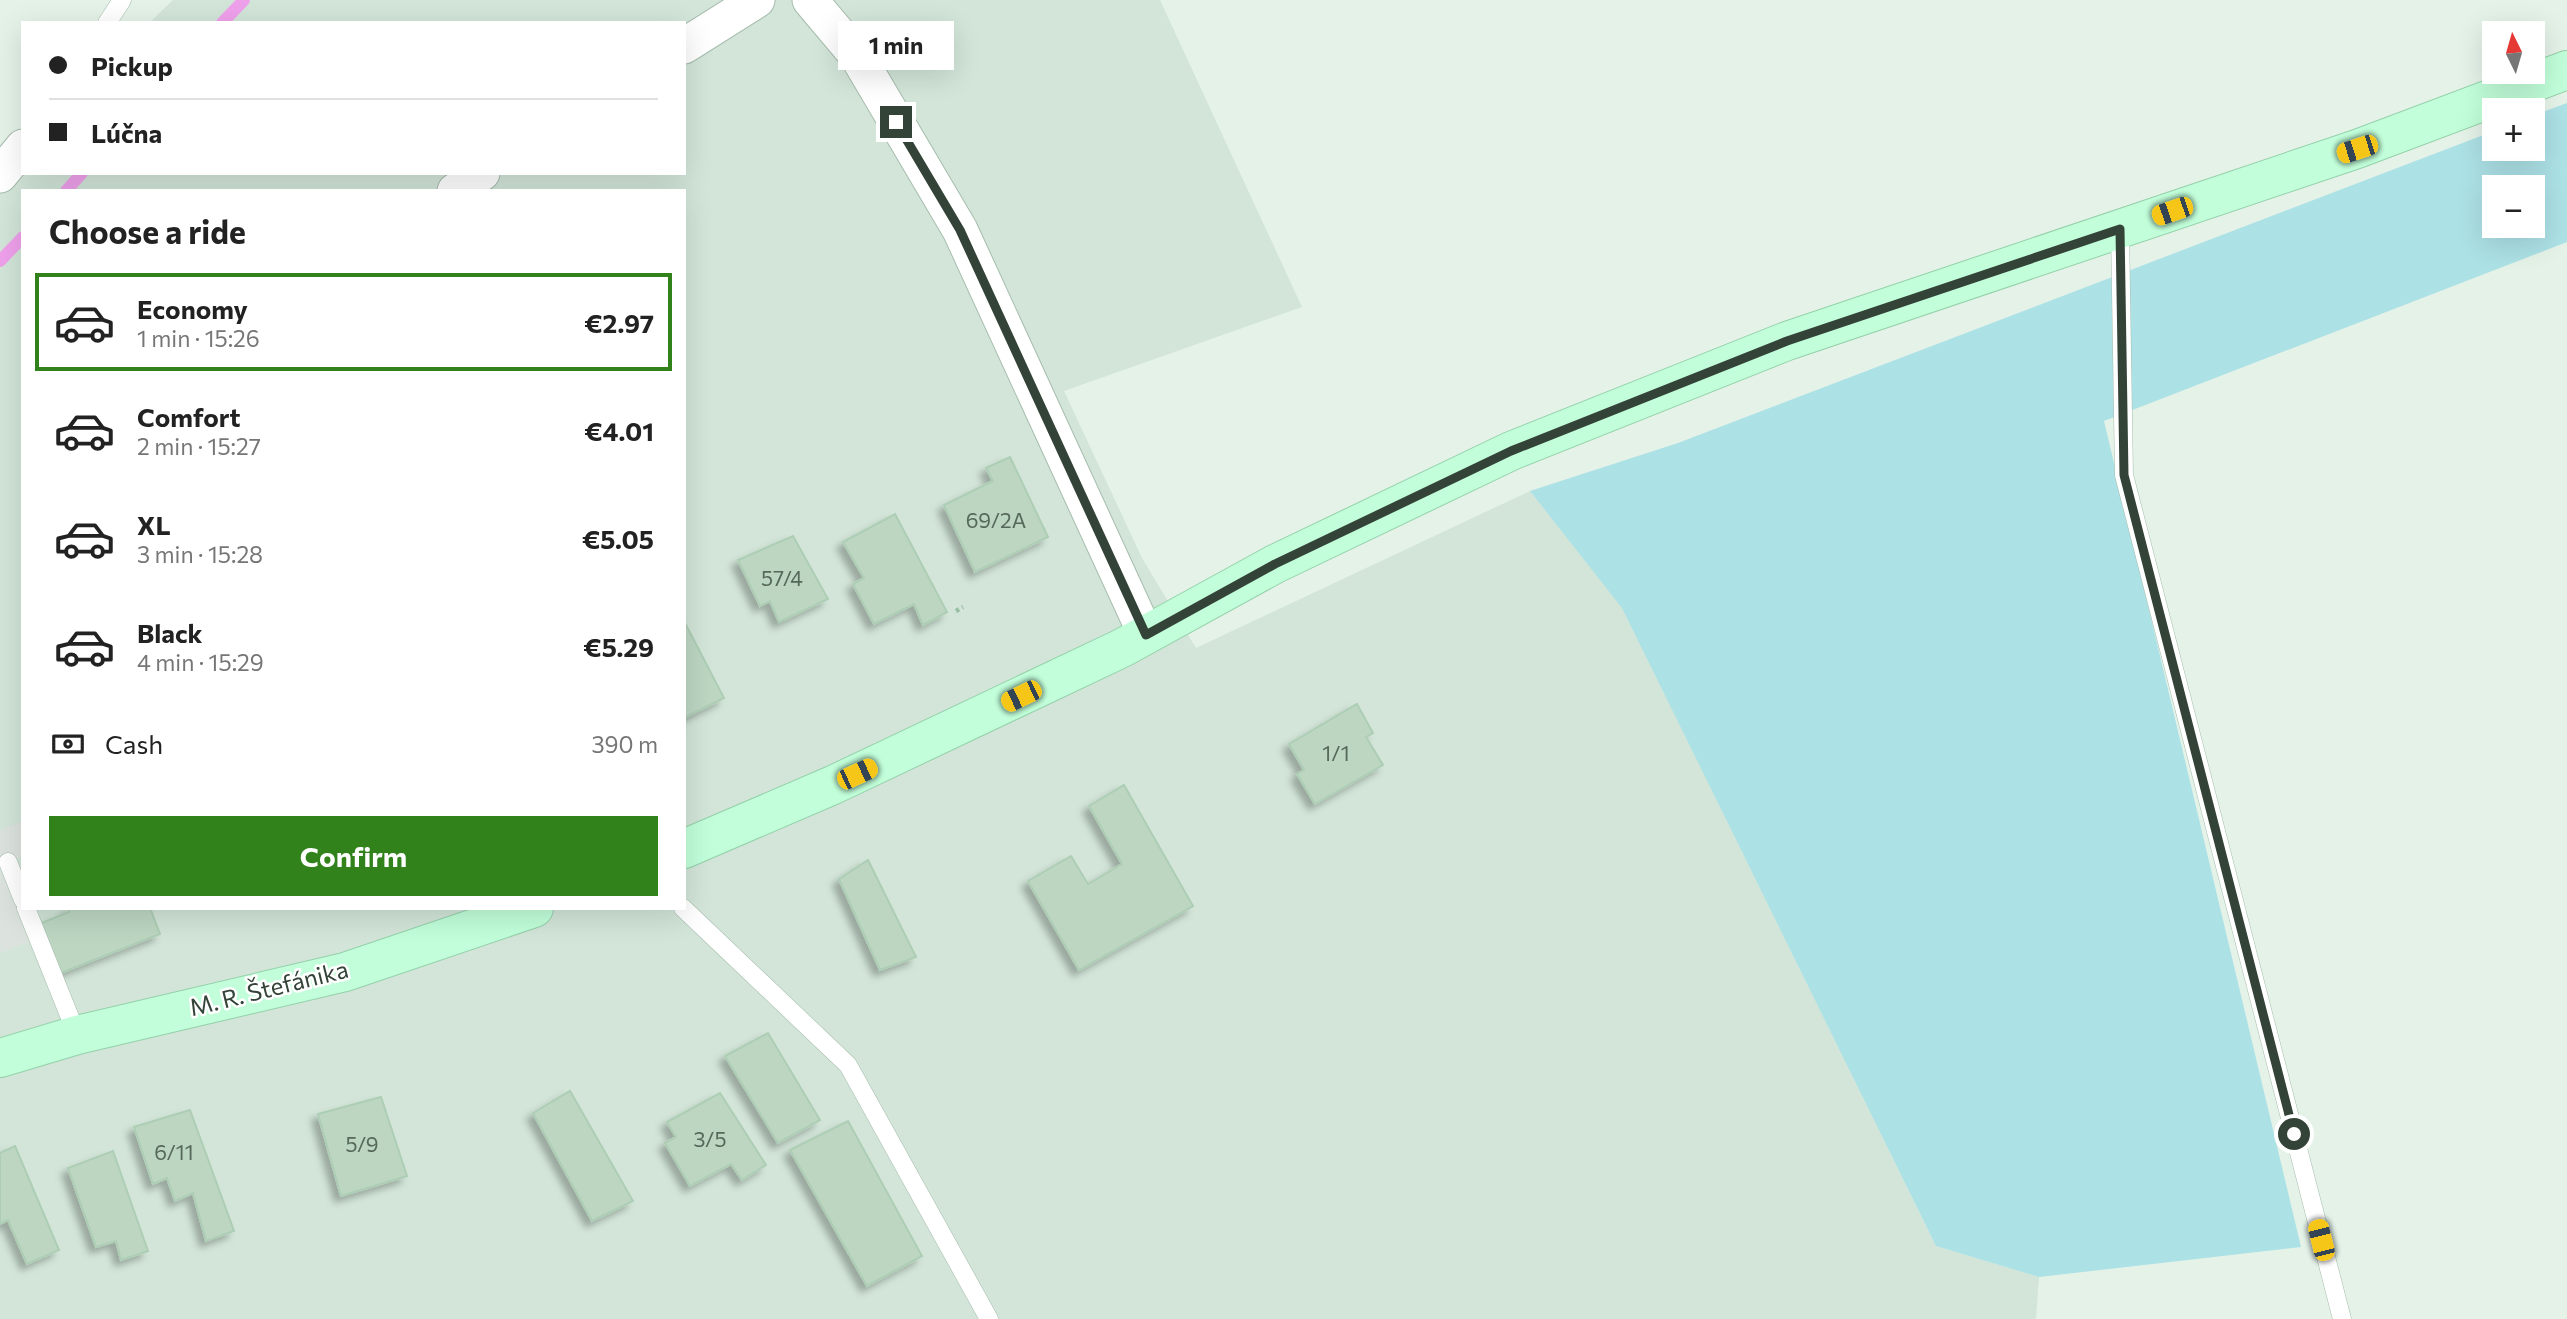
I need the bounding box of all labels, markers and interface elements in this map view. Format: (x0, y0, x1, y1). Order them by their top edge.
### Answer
callout: 1 min (838, 20, 954, 69)
north arrow (2482, 21, 2544, 84)
map controls (2482, 21, 2545, 238)
text: 1 min (869, 31, 923, 59)
text: Pickup (91, 50, 173, 81)
button: + (2482, 98, 2545, 161)
route end (880, 106, 912, 138)
text: Lúčna (91, 117, 162, 148)
car (2334, 133, 2381, 165)
button: − (2482, 175, 2545, 238)
car (2149, 194, 2196, 228)
text: Choose a ride (49, 211, 246, 251)
icon: car (53, 291, 116, 354)
text: Economy (137, 293, 248, 324)
text: €2.97 (584, 307, 654, 338)
text: 1 min · 15:26 (137, 324, 260, 352)
icon: car (53, 399, 116, 462)
text: Comfort (137, 401, 240, 432)
text: €4.01 (584, 415, 654, 446)
text: 2 min · 15:27 (137, 432, 261, 460)
icon: car (53, 507, 116, 570)
house number: 69/2A (966, 507, 1026, 532)
text: XL (137, 509, 171, 540)
text: €5.05 (582, 523, 654, 554)
text: 3 min · 15:28 (137, 540, 263, 568)
house number: 57/4 (761, 565, 803, 590)
icon: car (53, 615, 116, 678)
text: Black (137, 617, 203, 648)
text: €5.29 (583, 631, 654, 662)
text: 4 min · 15:29 (137, 648, 264, 676)
car (998, 677, 1045, 715)
icon: cash (49, 725, 87, 763)
text: Cash (105, 728, 163, 759)
text: 390 m (591, 730, 658, 758)
house number: 1/1 (1322, 740, 1350, 765)
car (834, 756, 881, 792)
button: Confirm (49, 816, 658, 896)
street label: M. R. Štefánika (186, 954, 351, 1021)
route start (2278, 1118, 2310, 1150)
house number: 3/5 (694, 1126, 726, 1151)
house number: 5/9 (345, 1131, 379, 1156)
house number: 6/11 (154, 1139, 194, 1164)
car (2306, 1217, 2337, 1263)

